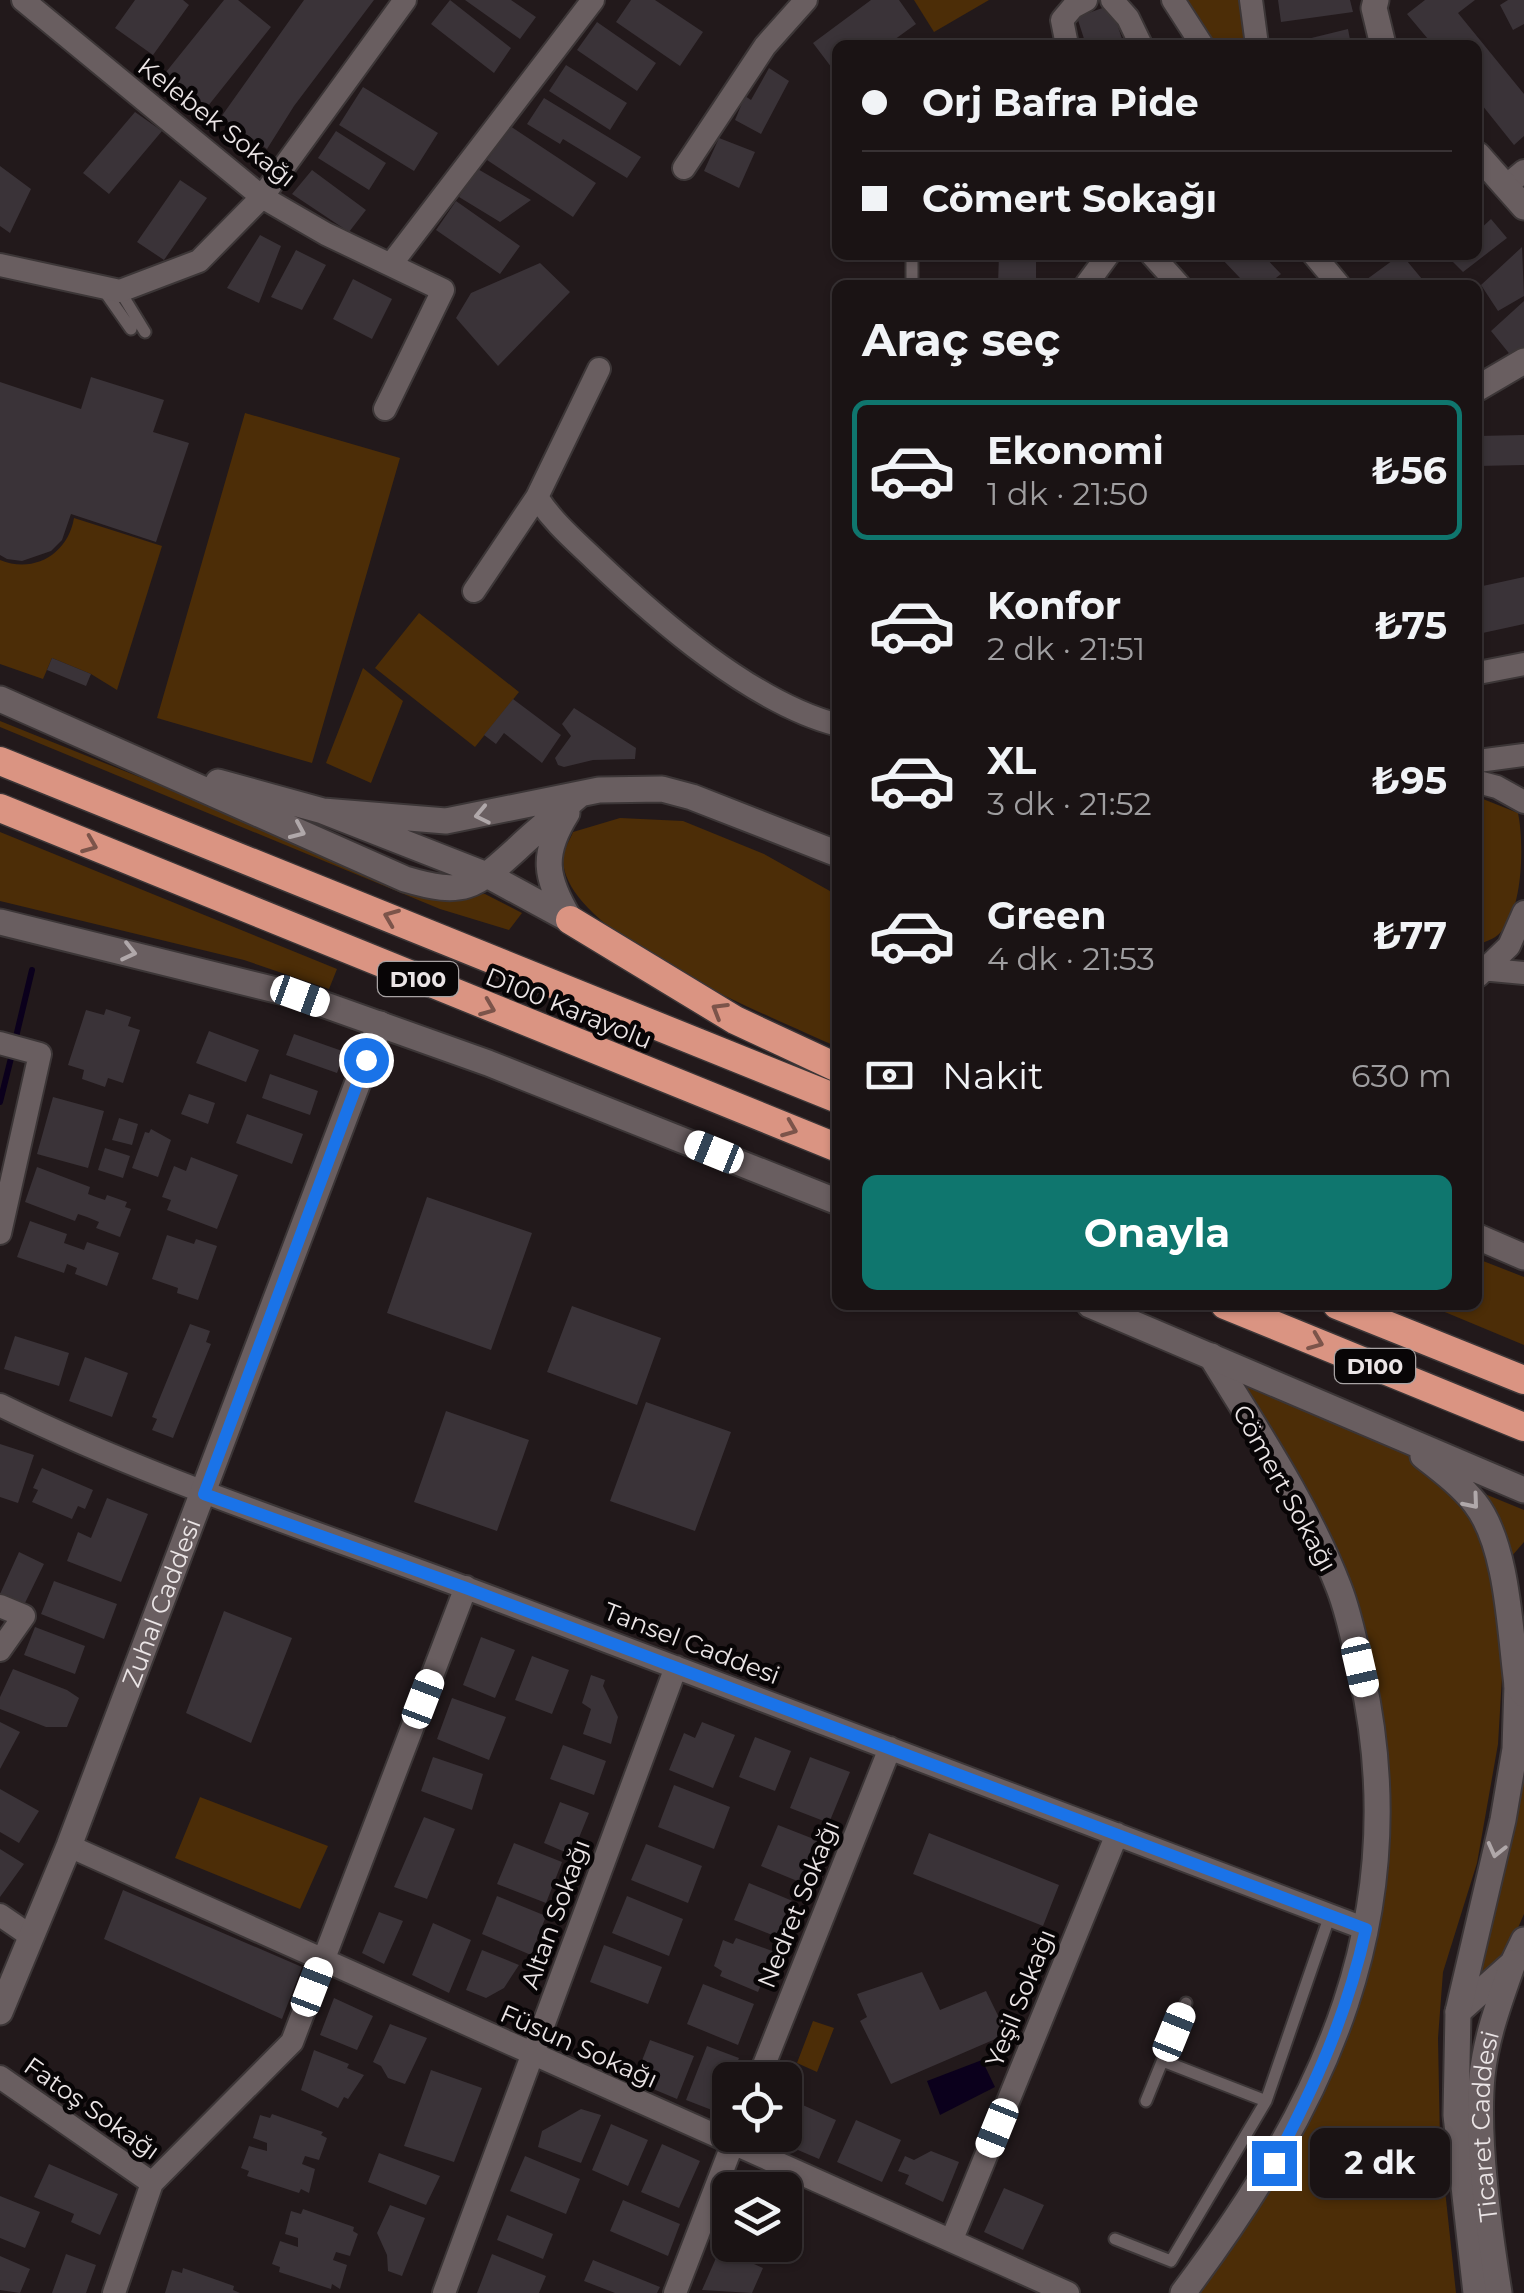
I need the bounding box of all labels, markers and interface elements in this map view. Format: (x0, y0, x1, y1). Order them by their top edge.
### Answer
street label: Kelebek Sokağı (132, 51, 302, 193)
text: Orj Bafra Pide (922, 79, 1199, 126)
text: Cömert Sokağı (922, 175, 1217, 222)
text: Araç seç (862, 312, 1060, 367)
icon: car (867, 425, 957, 515)
text: Ekonomi (987, 427, 1164, 474)
text: ₺56 (1372, 447, 1447, 494)
text: 1 dk · 21:50 (987, 474, 1148, 513)
icon: car (867, 580, 957, 670)
text: Konfor (987, 582, 1121, 629)
text: ₺75 (1375, 602, 1447, 649)
text: 2 dk · 21:51 (987, 629, 1145, 668)
icon: car (867, 735, 957, 825)
text: XL (987, 737, 1036, 784)
text: ₺95 (1372, 757, 1447, 804)
text: 3 dk · 21:52 (987, 784, 1152, 823)
one-way arrow (474, 804, 491, 825)
one-way arrow (288, 819, 306, 839)
one-way arrow (80, 833, 98, 853)
icon: car (867, 890, 957, 980)
text: Green (987, 892, 1107, 939)
one-way arrow (383, 908, 400, 928)
text: ₺77 (1373, 912, 1447, 959)
text: 4 dk · 21:53 (987, 939, 1155, 978)
one-way arrow (120, 940, 137, 961)
street label: D100 Karayolu (481, 961, 657, 1055)
road number: D100 (378, 962, 458, 996)
car (267, 972, 333, 1020)
one-way arrow (479, 996, 496, 1016)
one-way arrow (711, 1003, 729, 1022)
route start (344, 1038, 389, 1083)
icon: cash (862, 1048, 917, 1103)
text: Nakit (942, 1052, 1043, 1099)
text: 630 m (1351, 1056, 1452, 1095)
one-way arrow (780, 1118, 798, 1138)
car (681, 1127, 747, 1177)
button: Onayla (862, 1175, 1452, 1290)
one-way arrow (1306, 1330, 1323, 1350)
road number: D100 (1335, 1349, 1415, 1383)
street label: Cömert Sokağı (1227, 1399, 1343, 1577)
one-way arrow (1460, 1490, 1478, 1508)
street label: Zuhal Caddesi (116, 1514, 207, 1691)
street label: Tansel Caddesi (600, 1596, 784, 1690)
car (1339, 1634, 1381, 1700)
car (398, 1666, 448, 1732)
street label: Nedret Sokağı (751, 1816, 845, 1992)
street label: Altan Sokağı (514, 1835, 596, 1993)
one-way arrow (1486, 1841, 1507, 1858)
street label: Yeşil Sokağı (979, 1925, 1061, 2071)
car (287, 1954, 337, 2020)
street label: Füsun Sokağı (496, 1998, 662, 2094)
car (1149, 1999, 1199, 2065)
street label: Ticaret Caddesi (1465, 2027, 1505, 2223)
street label: Fatoş Sokağı (18, 2050, 166, 2166)
map controls (712, 2062, 802, 2262)
button: locate (712, 2062, 802, 2152)
car (972, 2095, 1022, 2161)
callout: 2 dk (1309, 2128, 1449, 2198)
route end (1252, 2141, 1297, 2186)
text: 2 dk (1344, 2143, 1416, 2182)
button: layers (712, 2172, 802, 2262)

